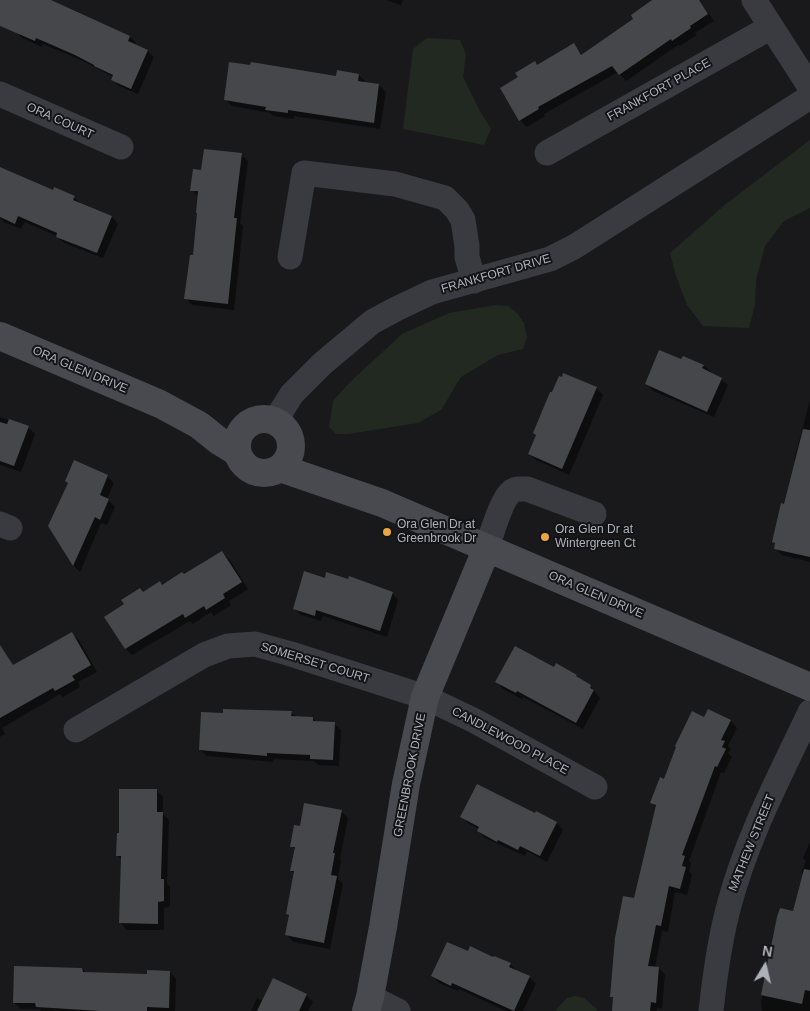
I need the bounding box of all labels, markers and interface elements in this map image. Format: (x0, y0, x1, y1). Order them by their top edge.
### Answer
street label: FRANKFORT PLACE (605, 56, 713, 124)
street label: ORA COURT (24, 100, 96, 142)
street label: FRANKFORT DRIVE (440, 251, 552, 297)
street label: ORA GLEN DRIVE (30, 343, 130, 397)
place label: Ora Glen Dr at Greenbrook Dr (397, 518, 476, 546)
place label: Ora Glen Dr at Wintergreen Ct (555, 523, 636, 551)
marker: Ora Glen Dr at Greenbrook Dr (381, 526, 393, 538)
marker: Ora Glen Dr at Wintergreen Ct (539, 531, 551, 543)
street label: ORA GLEN DRIVE (546, 568, 646, 622)
street label: SOMERSET COURT (259, 640, 371, 686)
street label: CANDLEWOOD PLACE (449, 704, 571, 778)
street label: GREENBROOK DRIVE (391, 712, 429, 838)
street label: MATHEW STREET (726, 793, 778, 893)
north arrow (740, 941, 790, 991)
text: N (761, 942, 774, 960)

